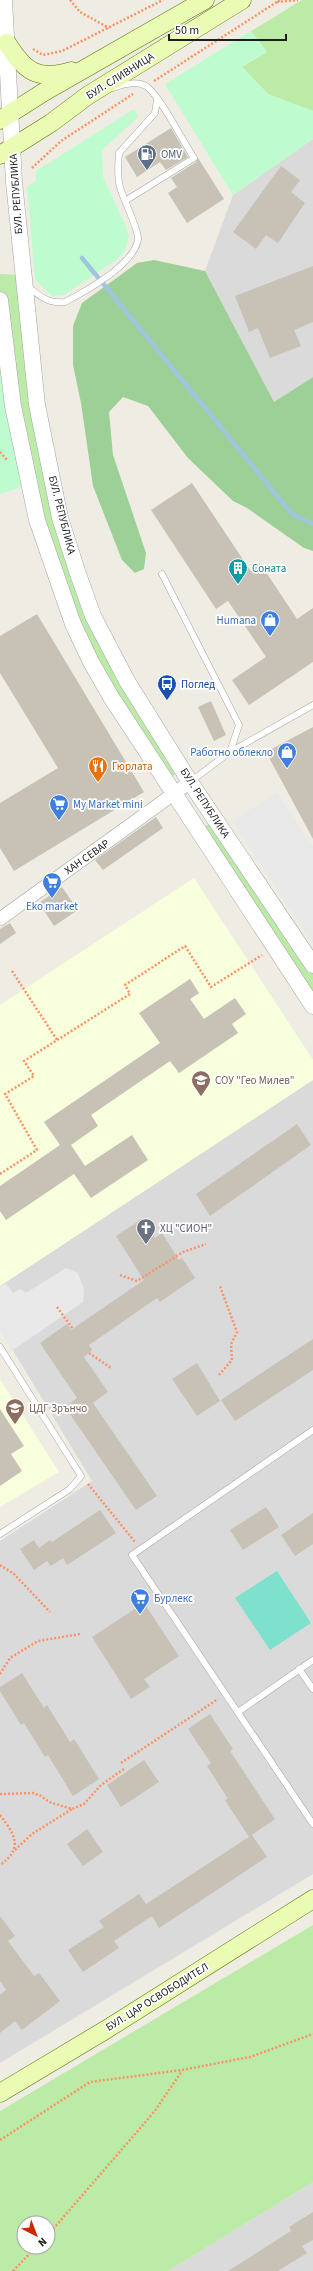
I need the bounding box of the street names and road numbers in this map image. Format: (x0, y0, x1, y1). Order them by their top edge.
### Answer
street label: БУЛ. СЛИВНИЦА (83, 49, 157, 103)
street label: БУЛ. РЕПУБЛИКА (6, 153, 26, 235)
street label: БУЛ. РЕПУБЛИКА (45, 474, 79, 556)
street label: БУЛ. РЕПУБЛИКА (177, 765, 233, 841)
street label: ХАН СЕВАР (61, 836, 113, 878)
street label: БУЛ. ЦАР ОСВОБОДИТЕЛ (103, 1959, 211, 2035)

